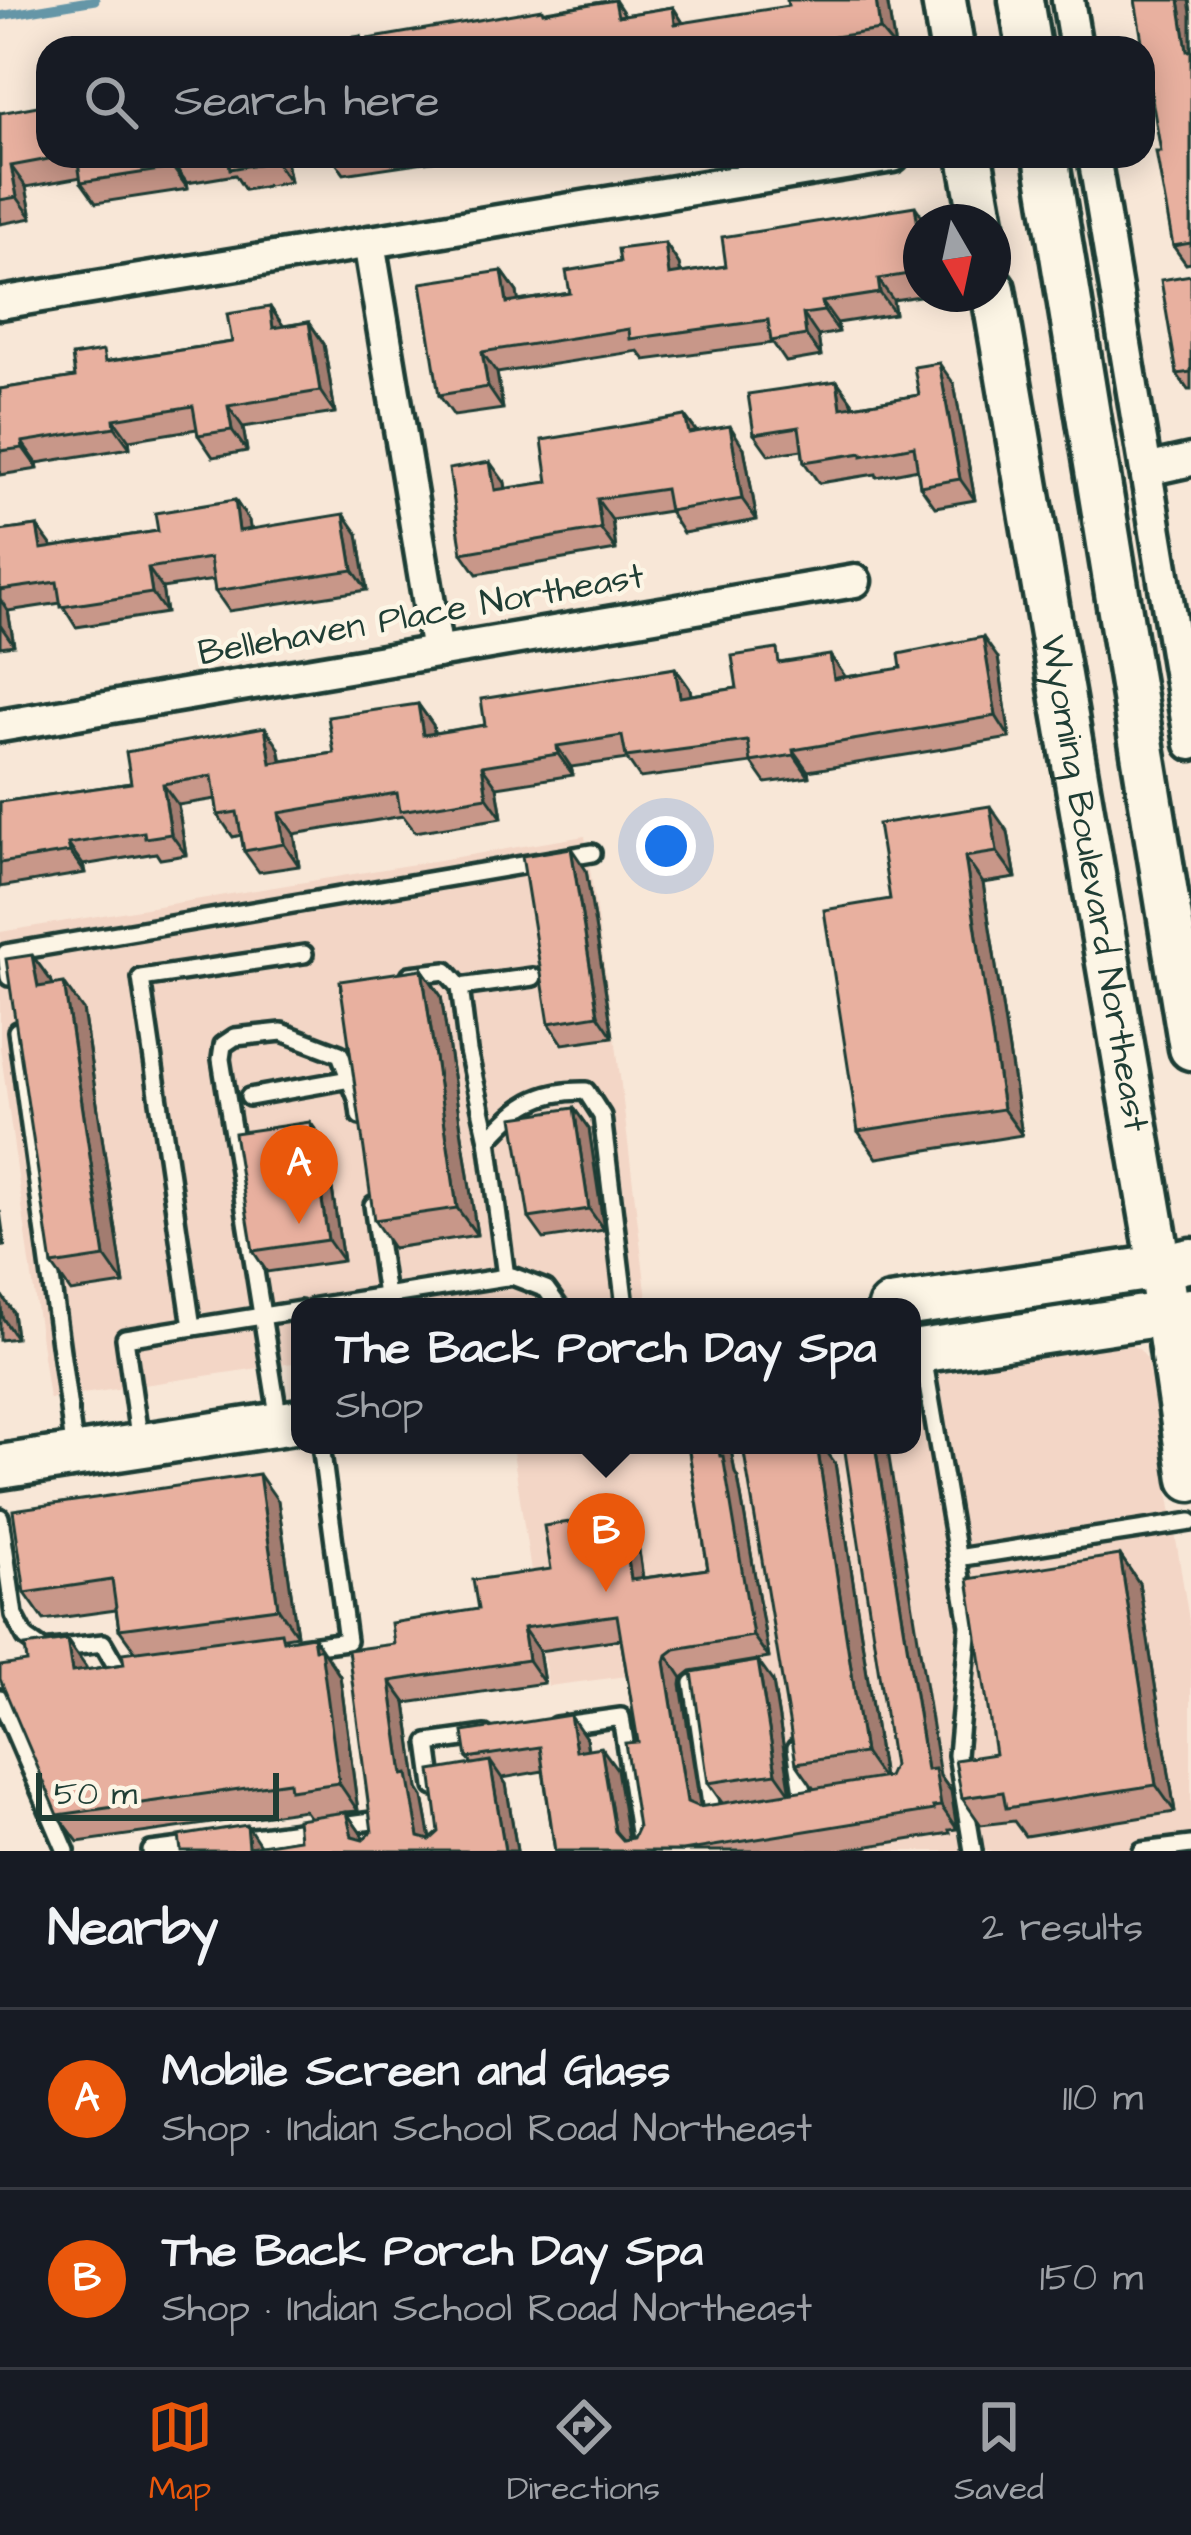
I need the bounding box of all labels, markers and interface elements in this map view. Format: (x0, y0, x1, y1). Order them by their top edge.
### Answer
search box (36, 36, 1155, 168)
icon: search (78, 69, 144, 135)
text: Search here (174, 71, 440, 133)
north arrow (903, 204, 1011, 312)
street label: Bellehaven Place Northeast (194, 551, 648, 679)
street label: Wyoming Boulevard Northeast (1027, 631, 1162, 1136)
your location (636, 816, 696, 876)
pin: A (260, 1125, 338, 1224)
popup (291, 1298, 921, 1454)
text: The Back Porch Day Spa (336, 1318, 876, 1380)
text: Shop (336, 1380, 424, 1434)
pin: B (567, 1493, 645, 1592)
scale bar (36, 1767, 279, 1820)
text: 50 m (54, 1771, 137, 1817)
text: Nearby (48, 1894, 218, 1965)
text: 2 results (982, 1902, 1143, 1956)
text: Mobile Screen and Glass (162, 2041, 670, 2103)
text: A (75, 2072, 99, 2126)
text: 110 m (1062, 2072, 1143, 2126)
text: Shop · Indian School Road Northeast (162, 2103, 812, 2157)
text: The Back Porch Day Spa (162, 2221, 703, 2283)
text: B (73, 2252, 101, 2306)
text: 150 m (1040, 2252, 1143, 2306)
text: Shop · Indian School Road Northeast (162, 2283, 812, 2337)
tab: Map (147, 2394, 213, 2512)
tab: Directions (507, 2394, 660, 2512)
tab: Saved (954, 2394, 1044, 2512)

